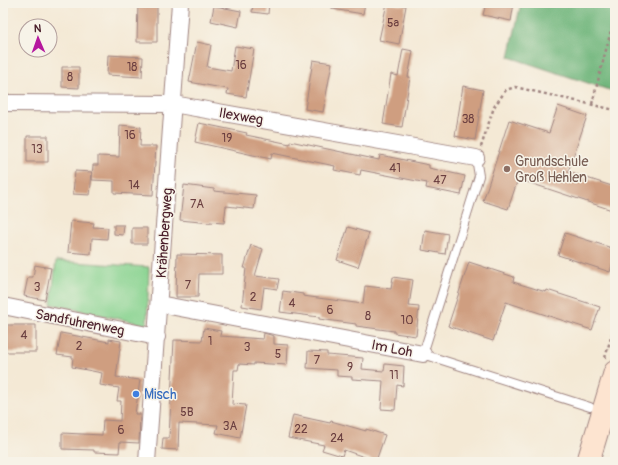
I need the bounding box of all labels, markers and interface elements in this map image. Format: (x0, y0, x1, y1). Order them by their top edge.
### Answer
house number: 5a (387, 16, 399, 31)
north arrow (18, 18, 58, 58)
text: N (34, 22, 42, 35)
house number: 16 (235, 58, 247, 73)
house number: 18 (127, 60, 137, 75)
house number: 8 (67, 70, 73, 85)
street label: Ilexweg (217, 104, 264, 129)
house number: 38 (462, 112, 474, 127)
house number: 16 (124, 128, 136, 143)
house number: 19 (222, 131, 232, 146)
house number: 13 (31, 142, 43, 157)
place label: Grundschule Groß Hehlen (515, 153, 588, 186)
house number: 41 (389, 161, 401, 176)
marker: Grundschule Groß Hehlen (502, 164, 512, 174)
house number: 47 (433, 173, 447, 188)
house number: 14 (128, 178, 140, 193)
street label: Krähenbergweg (153, 187, 176, 279)
house number: 7A (190, 197, 204, 212)
house number: 7 (185, 278, 192, 293)
house number: 3 (34, 280, 41, 295)
house number: 2 (250, 290, 257, 305)
house number: 4 (289, 296, 296, 311)
house number: 6 (327, 303, 334, 318)
street label: Sandfuhrenweg (34, 306, 126, 339)
house number: 8 (365, 309, 371, 324)
house number: 10 (401, 313, 413, 328)
house number: 4 (21, 328, 28, 343)
house number: 1 (208, 334, 212, 349)
street label: Im Loh (370, 336, 414, 361)
house number: 2 (76, 339, 83, 354)
house number: 3 (244, 340, 251, 355)
house number: 5 (275, 347, 281, 362)
house number: 7 (314, 353, 321, 368)
house number: 9 (347, 360, 353, 375)
house number: 11 (389, 368, 399, 383)
place label: Misch (144, 386, 177, 403)
marker: Misch (131, 389, 141, 399)
house number: 5B (180, 405, 194, 420)
house number: 3A (223, 419, 237, 434)
house number: 22 (294, 422, 308, 437)
house number: 6 (118, 423, 125, 438)
house number: 24 (330, 431, 344, 446)

